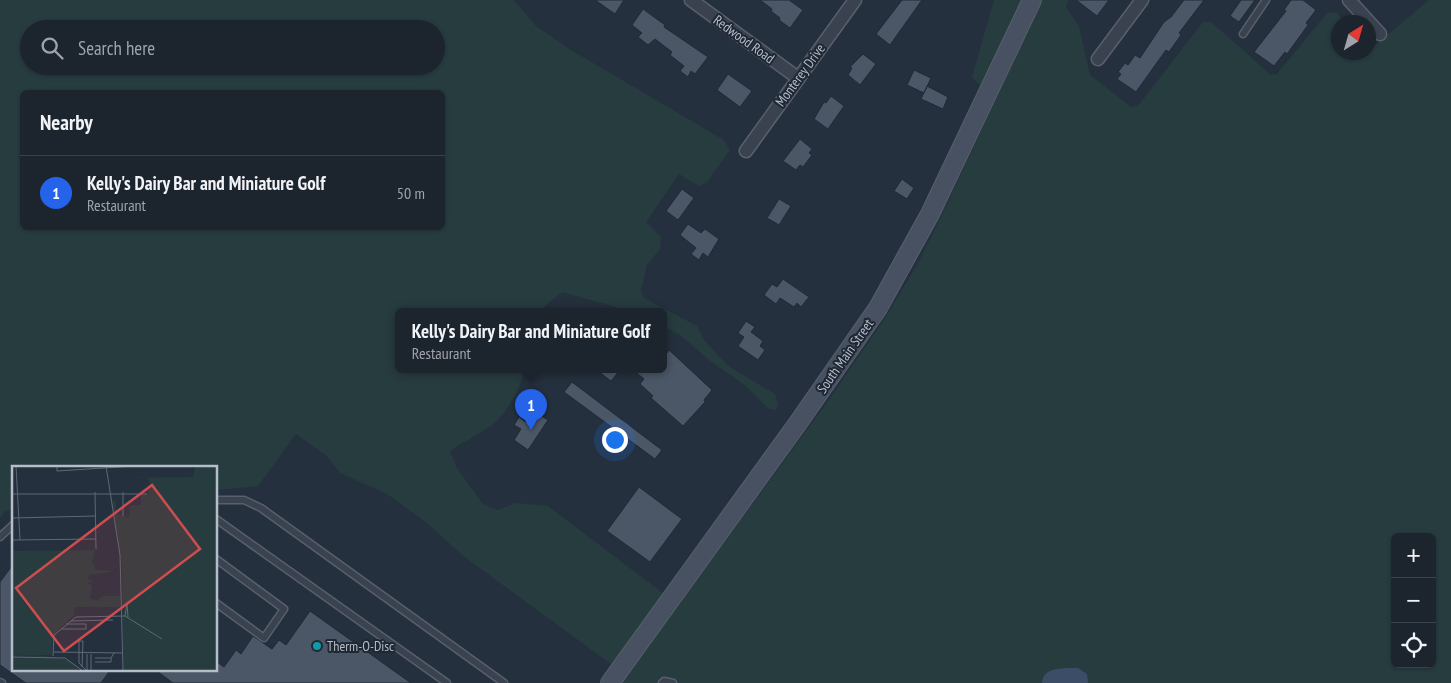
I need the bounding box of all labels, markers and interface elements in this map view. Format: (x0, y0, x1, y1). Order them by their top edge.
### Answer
street label: Redwood Road (710, 11, 778, 67)
north arrow (1331, 15, 1376, 60)
search box (20, 20, 445, 75)
icon: search (38, 34, 66, 62)
text: Search here (78, 36, 155, 60)
street label: Monterey Drive (771, 40, 829, 110)
text: Nearby (40, 109, 93, 136)
text: Kelly's Dairy Bar and Miniature Golf (87, 171, 325, 195)
text: 1 (52, 183, 60, 203)
text: 50 m (397, 183, 425, 203)
text: Restaurant (87, 195, 146, 215)
popup (395, 308, 667, 373)
street label: South Main Street (813, 315, 877, 397)
text: Kelly's Dairy Bar and Miniature Golf (412, 319, 650, 343)
text: Restaurant (412, 343, 471, 363)
pin: 1 (515, 389, 547, 430)
your location (602, 427, 628, 453)
inset map (12, 466, 218, 670)
map controls (1391, 533, 1436, 668)
button: + (1391, 533, 1436, 578)
button: − (1391, 578, 1436, 623)
button: locate (1391, 623, 1436, 668)
place label: Therm-O-Disc (327, 637, 394, 655)
marker: Therm-O-Disc (311, 640, 323, 652)

